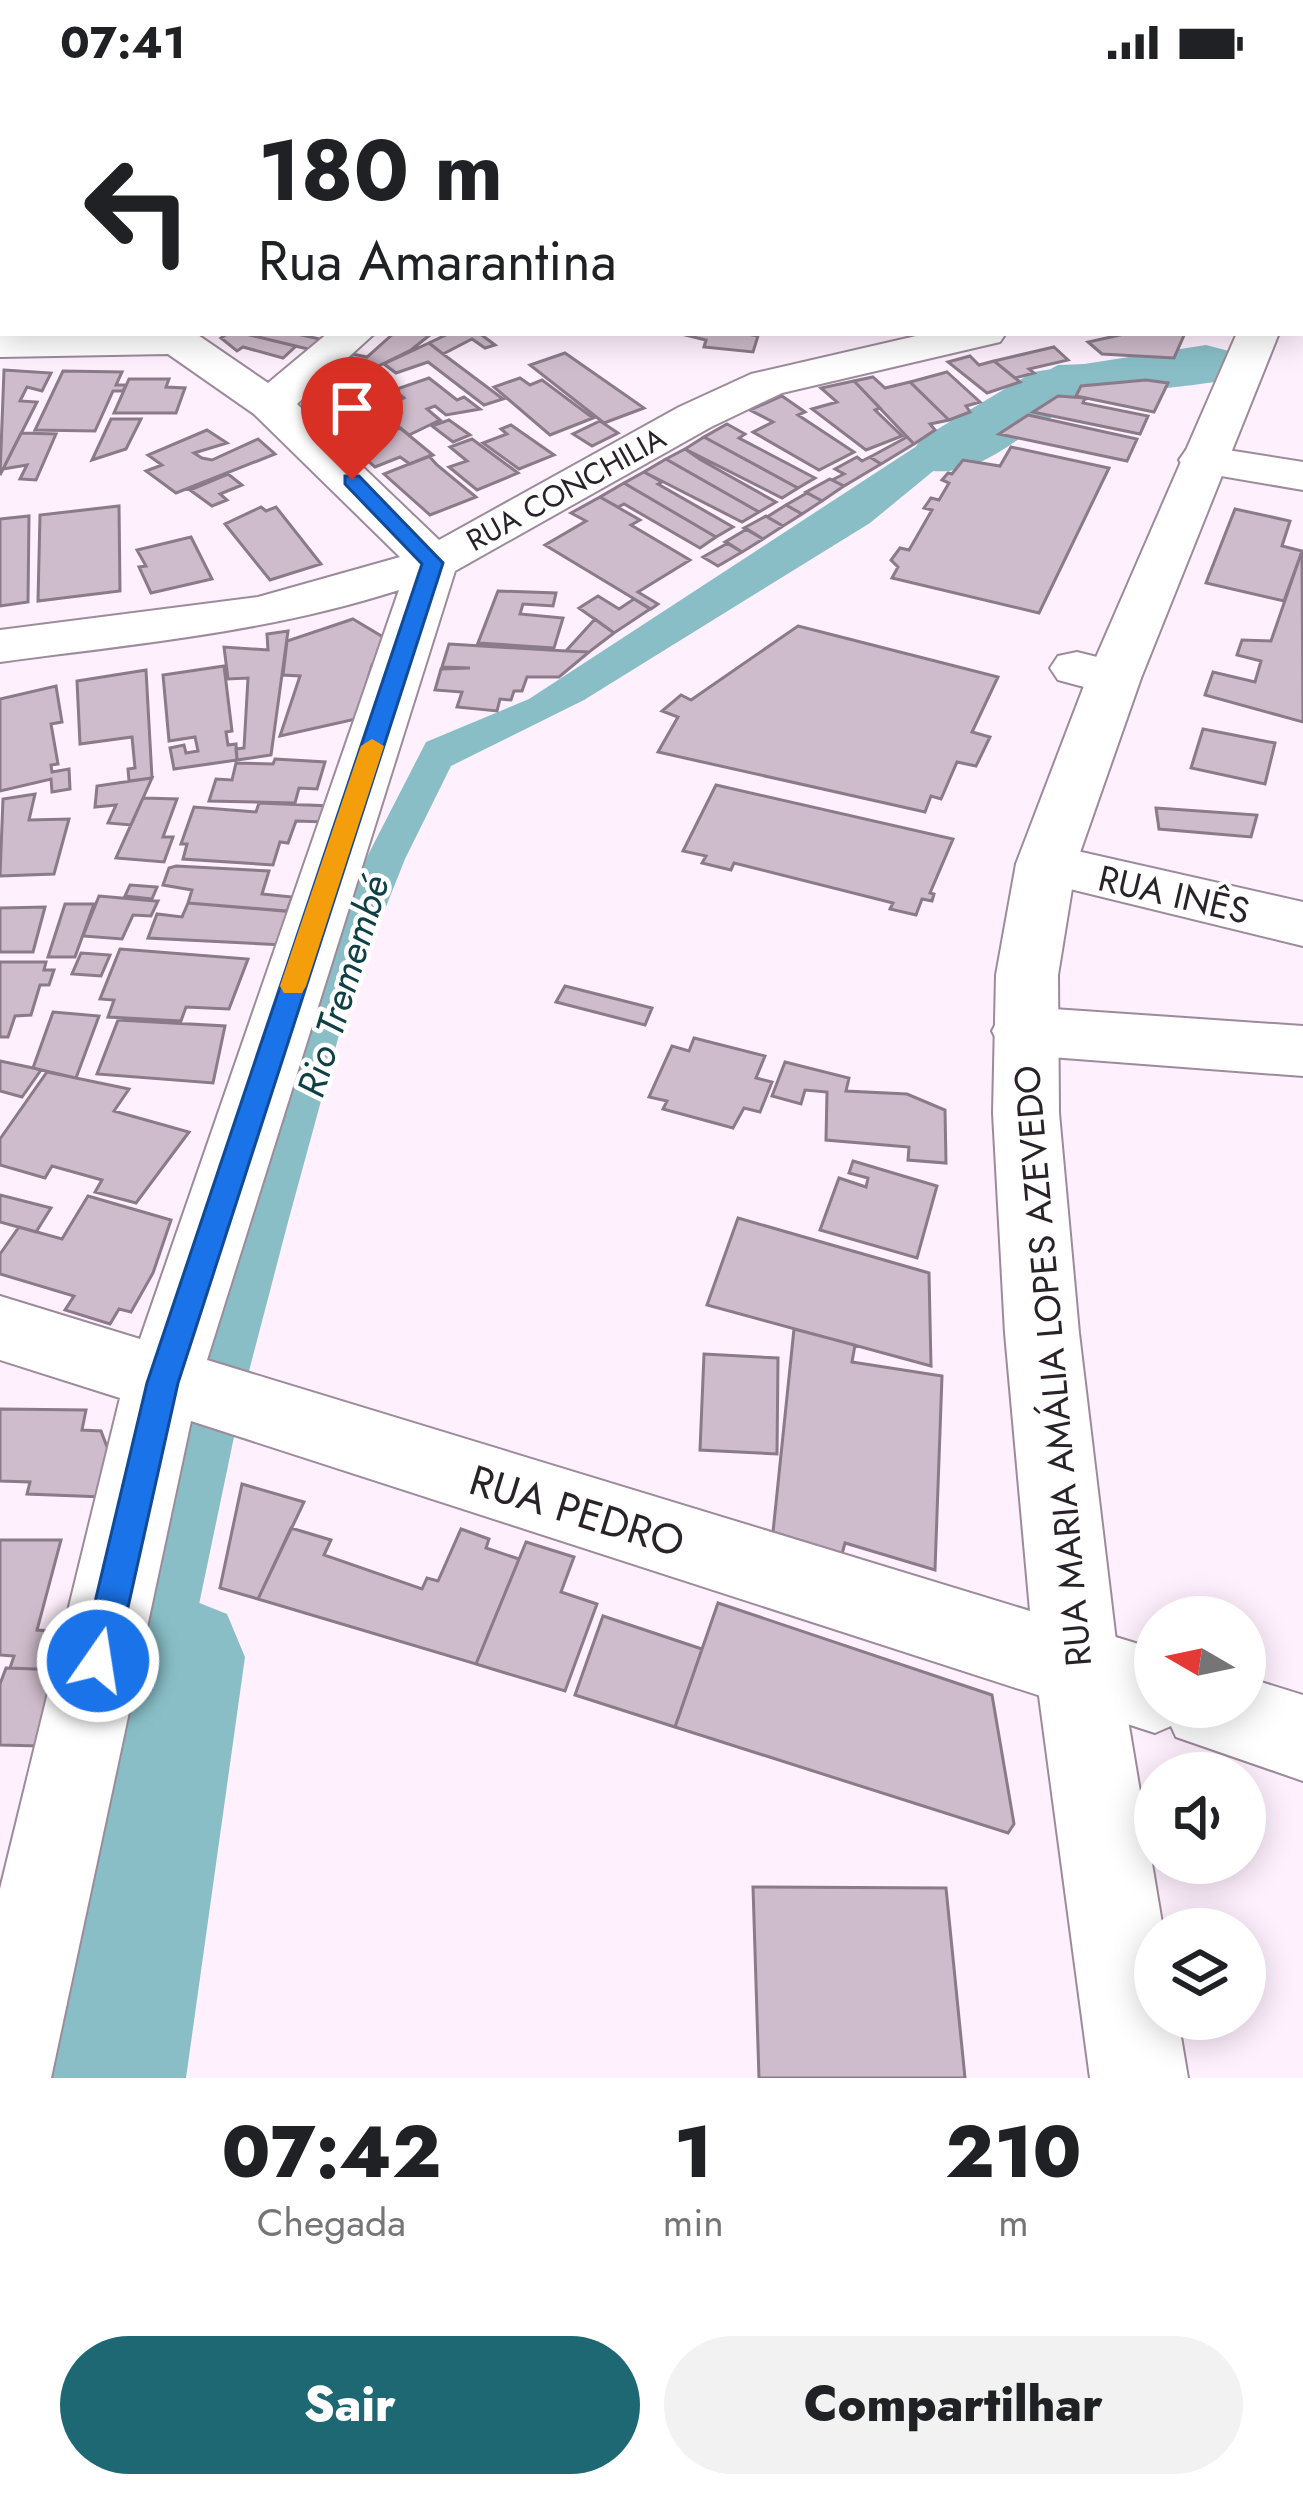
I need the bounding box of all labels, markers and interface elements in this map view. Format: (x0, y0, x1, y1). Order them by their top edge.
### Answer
text: 07:41 (60, 10, 186, 75)
text: 180 m (258, 110, 503, 232)
icon: left (60, 132, 216, 288)
text: Rua Amarantina (258, 222, 617, 300)
pin (301, 357, 403, 480)
icon: arrive (319, 375, 385, 441)
street label: RUA CONCHILIA (459, 416, 674, 562)
street label: RUA INÊS (1093, 851, 1255, 937)
water label: Rio Tremembé (282, 868, 404, 1104)
street label: RUA MARIA AMÁLIA LOPES AZEVEDO (1000, 1063, 1104, 1669)
street label: RUA PEDRO (462, 1449, 692, 1573)
north arrow (1134, 1596, 1266, 1728)
map controls (1134, 1596, 1266, 2040)
position arrow (35, 1598, 161, 1724)
button: sound (1134, 1752, 1266, 1884)
button: layers (1134, 1908, 1266, 2040)
text: 07:42 (222, 2100, 441, 2204)
text: 1 (674, 2100, 712, 2204)
text: 210 (945, 2100, 1081, 2204)
text: Chegada (257, 2194, 406, 2251)
text: min (663, 2194, 724, 2251)
text: m (998, 2194, 1029, 2251)
button: Sair (60, 2336, 640, 2474)
button: Compartilhar (664, 2336, 1243, 2474)

